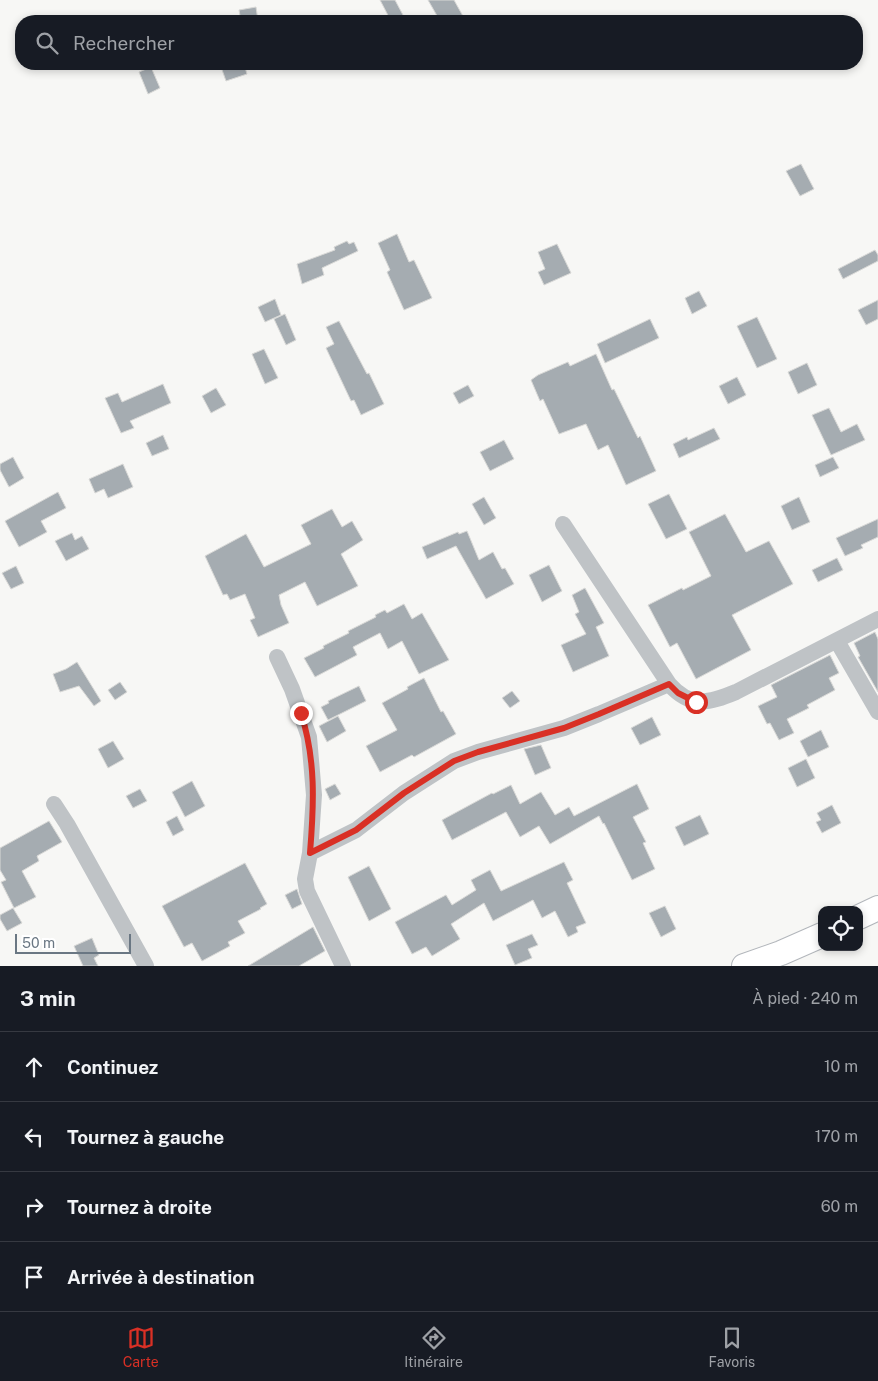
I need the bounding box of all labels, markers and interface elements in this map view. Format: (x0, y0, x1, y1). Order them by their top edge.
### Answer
search box (15, 15, 863, 70)
icon: search (33, 29, 61, 57)
text: Rechercher (73, 32, 175, 54)
route start (685, 691, 708, 714)
route end (290, 702, 313, 725)
map controls (818, 906, 863, 951)
button: locate (818, 906, 863, 951)
scale bar (15, 931, 131, 954)
text: 50 m (22, 935, 55, 951)
text: 3 min (20, 986, 76, 1011)
text: À pied · 240 m (752, 989, 858, 1008)
icon: ahead (20, 1053, 48, 1081)
text: Continuez (67, 1056, 158, 1078)
text: 10 m (824, 1057, 858, 1076)
icon: left (20, 1123, 48, 1151)
text: Tournez à gauche (67, 1126, 224, 1148)
text: 170 m (815, 1127, 858, 1146)
icon: right (20, 1193, 48, 1221)
text: Tournez à droite (67, 1196, 212, 1218)
text: 60 m (821, 1197, 858, 1216)
icon: arrive (20, 1263, 48, 1291)
text: Arrivée à destination (67, 1266, 255, 1288)
tab: Carte (123, 1324, 159, 1370)
tab: Itinéraire (404, 1324, 463, 1370)
tab: Favoris (709, 1324, 755, 1370)

